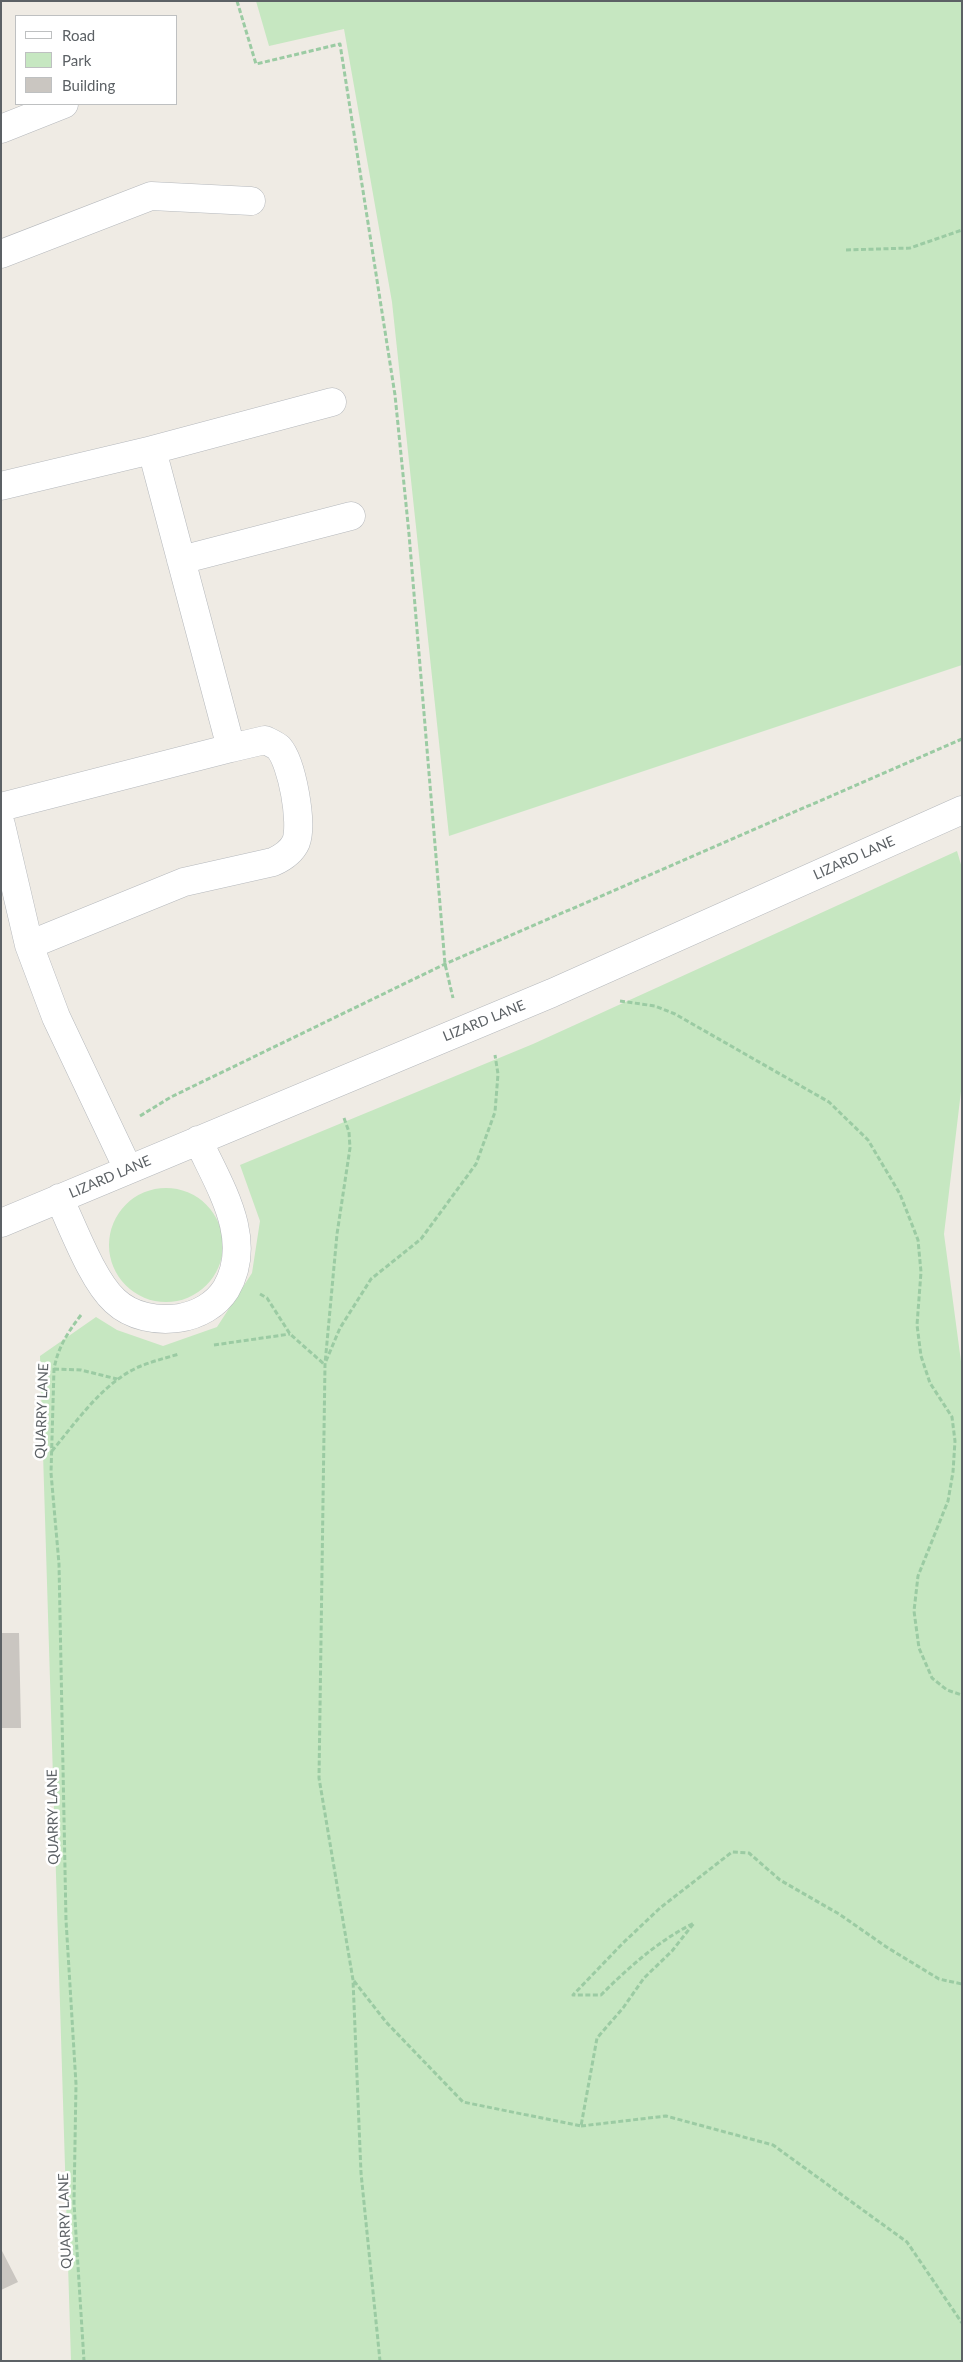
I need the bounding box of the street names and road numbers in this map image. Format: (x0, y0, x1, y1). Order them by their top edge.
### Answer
street label: LIZARD LANE (811, 833, 897, 883)
street label: LIZARD LANE (440, 997, 528, 1045)
street label: LIZARD LANE (66, 1152, 154, 1202)
street label: QUARRY LANE (32, 1363, 52, 1459)
street label: QUARRY LANE (44, 1769, 62, 1865)
street label: QUARRY LANE (55, 2173, 75, 2269)

